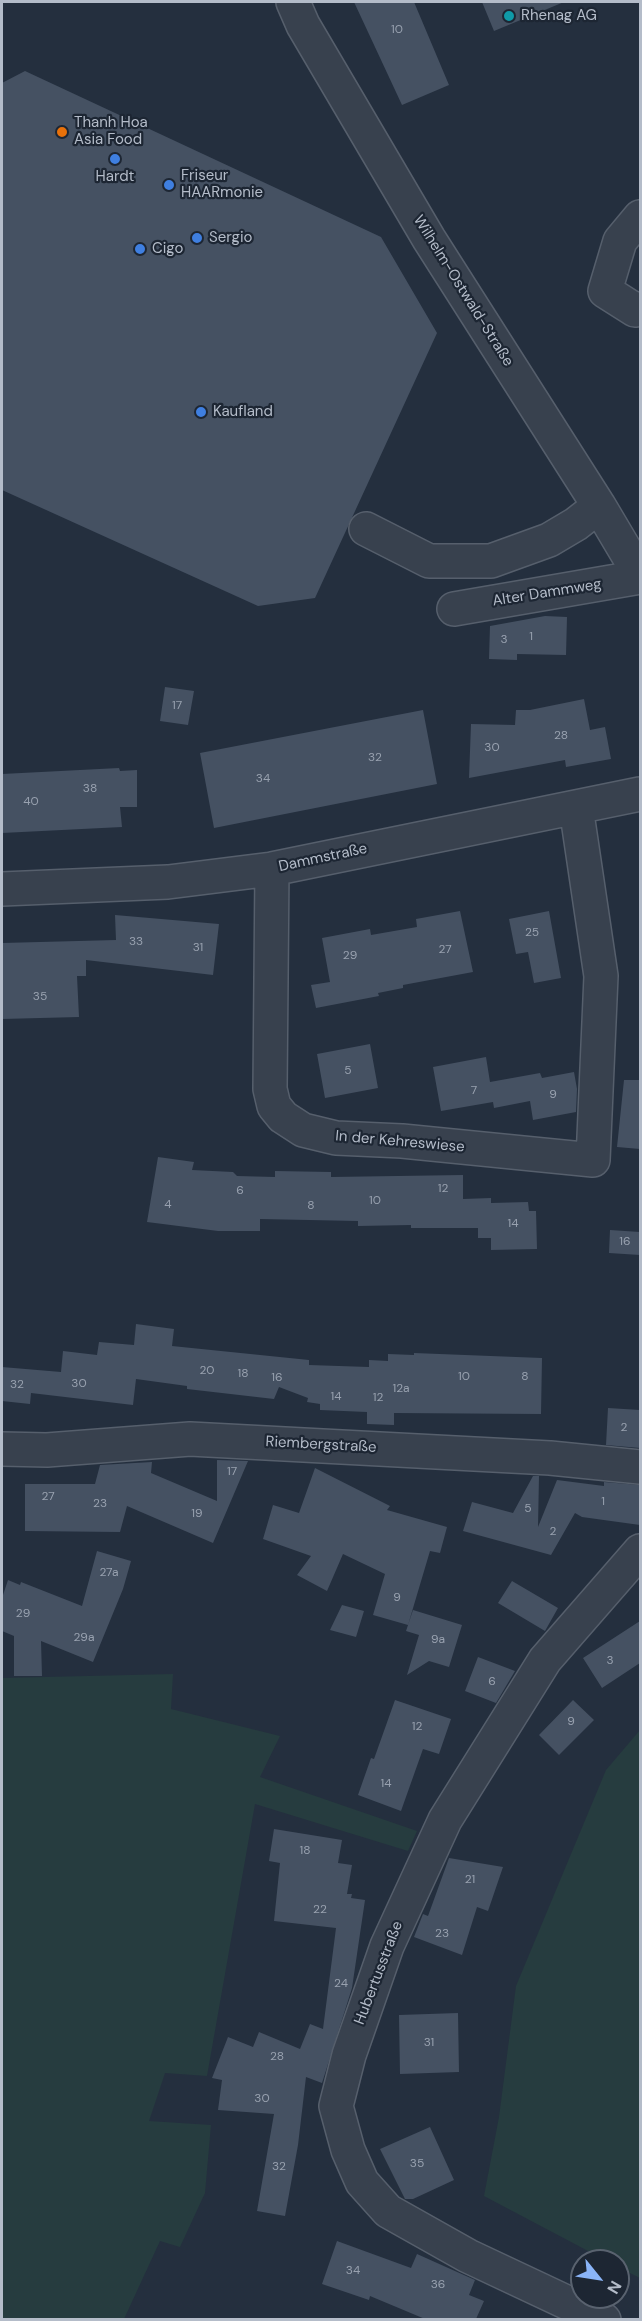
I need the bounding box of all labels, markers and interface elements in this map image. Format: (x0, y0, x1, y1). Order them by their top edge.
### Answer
place label: Rhenag AG (521, 7, 597, 25)
marker: Rhenag AG (502, 9, 516, 23)
house number: 10 (391, 23, 403, 37)
place label: Thanh Hoa Asia Food (74, 114, 148, 149)
marker: Thanh Hoa Asia Food (55, 125, 69, 139)
marker: Hardt (108, 152, 122, 166)
place label: Friseur HAARmonie (181, 167, 263, 202)
place label: Hardt (96, 168, 134, 186)
marker: Friseur HAARmonie (162, 178, 176, 192)
street label: Wilhelm-Ostwald-Straße (409, 212, 517, 370)
place label: Sergio (209, 229, 252, 247)
marker: Sergio (190, 231, 204, 245)
place label: Cigo (152, 240, 183, 258)
marker: Cigo (133, 242, 147, 256)
place label: Kaufland (213, 403, 273, 421)
marker: Kaufland (194, 405, 208, 419)
street label: Alter Dammweg (491, 575, 603, 611)
house number: 1 (529, 630, 533, 644)
house number: 3 (500, 633, 508, 647)
house number: 17 (172, 699, 182, 713)
house number: 28 (554, 729, 568, 743)
house number: 30 (484, 741, 500, 755)
house number: 32 (368, 751, 382, 765)
house number: 34 (256, 772, 270, 786)
house number: 38 (83, 782, 97, 796)
house number: 40 (23, 795, 39, 809)
street label: Dammstraße (277, 840, 369, 876)
house number: 25 (525, 926, 539, 940)
house number: 33 (129, 935, 143, 949)
house number: 31 (193, 941, 203, 955)
house number: 27 (438, 943, 452, 957)
house number: 29 (343, 949, 357, 963)
house number: 35 (33, 990, 47, 1004)
house number: 5 (344, 1064, 352, 1078)
house number: 7 (471, 1084, 477, 1098)
house number: 9 (549, 1088, 557, 1102)
street label: In der Kehreswiese (335, 1127, 465, 1157)
house number: 12 (438, 1182, 448, 1196)
house number: 6 (236, 1184, 244, 1198)
house number: 10 (369, 1194, 381, 1208)
house number: 4 (164, 1198, 172, 1212)
house number: 8 (307, 1199, 315, 1213)
house number: 14 (507, 1217, 519, 1231)
house number: 16 (619, 1235, 631, 1249)
house number: 20 (200, 1364, 214, 1378)
house number: 18 (237, 1367, 249, 1381)
house number: 10 (458, 1370, 470, 1384)
house number: 8 (521, 1370, 529, 1384)
house number: 16 (271, 1371, 283, 1385)
house number: 30 (71, 1377, 87, 1391)
house number: 32 (10, 1378, 24, 1392)
house number: 12a (392, 1382, 410, 1396)
house number: 14 (330, 1390, 342, 1404)
house number: 12 (373, 1391, 383, 1405)
house number: 2 (621, 1421, 627, 1435)
street label: Riembergstraße (265, 1433, 377, 1457)
house number: 17 (227, 1465, 237, 1479)
house number: 27 (41, 1490, 55, 1504)
house number: 1 (601, 1495, 605, 1509)
house number: 23 (93, 1497, 107, 1511)
house number: 5 (524, 1502, 532, 1516)
house number: 19 (191, 1507, 203, 1521)
house number: 2 (550, 1525, 556, 1539)
house number: 27a (99, 1566, 119, 1580)
house number: 9 (393, 1591, 401, 1605)
house number: 29 (16, 1607, 30, 1621)
house number: 29a (74, 1631, 94, 1645)
house number: 9a (431, 1633, 445, 1647)
house number: 3 (606, 1654, 614, 1668)
house number: 6 (488, 1675, 496, 1689)
house number: 9 (567, 1715, 575, 1729)
house number: 12 (412, 1720, 422, 1734)
house number: 14 (380, 1777, 392, 1791)
house number: 18 (299, 1844, 311, 1858)
house number: 21 (465, 1873, 475, 1887)
house number: 22 (313, 1903, 327, 1917)
street label: Hubertusstraße (351, 1919, 407, 2027)
house number: 23 (435, 1927, 449, 1941)
house number: 24 (334, 1977, 348, 1991)
house number: 31 (424, 2036, 434, 2050)
house number: 28 (270, 2050, 284, 2064)
house number: 30 (254, 2092, 270, 2106)
house number: 35 (410, 2157, 424, 2171)
house number: 32 (272, 2160, 286, 2174)
north arrow (570, 2249, 630, 2309)
house number: 34 (346, 2264, 360, 2278)
text: N (602, 2277, 626, 2298)
house number: 36 (431, 2278, 445, 2292)

